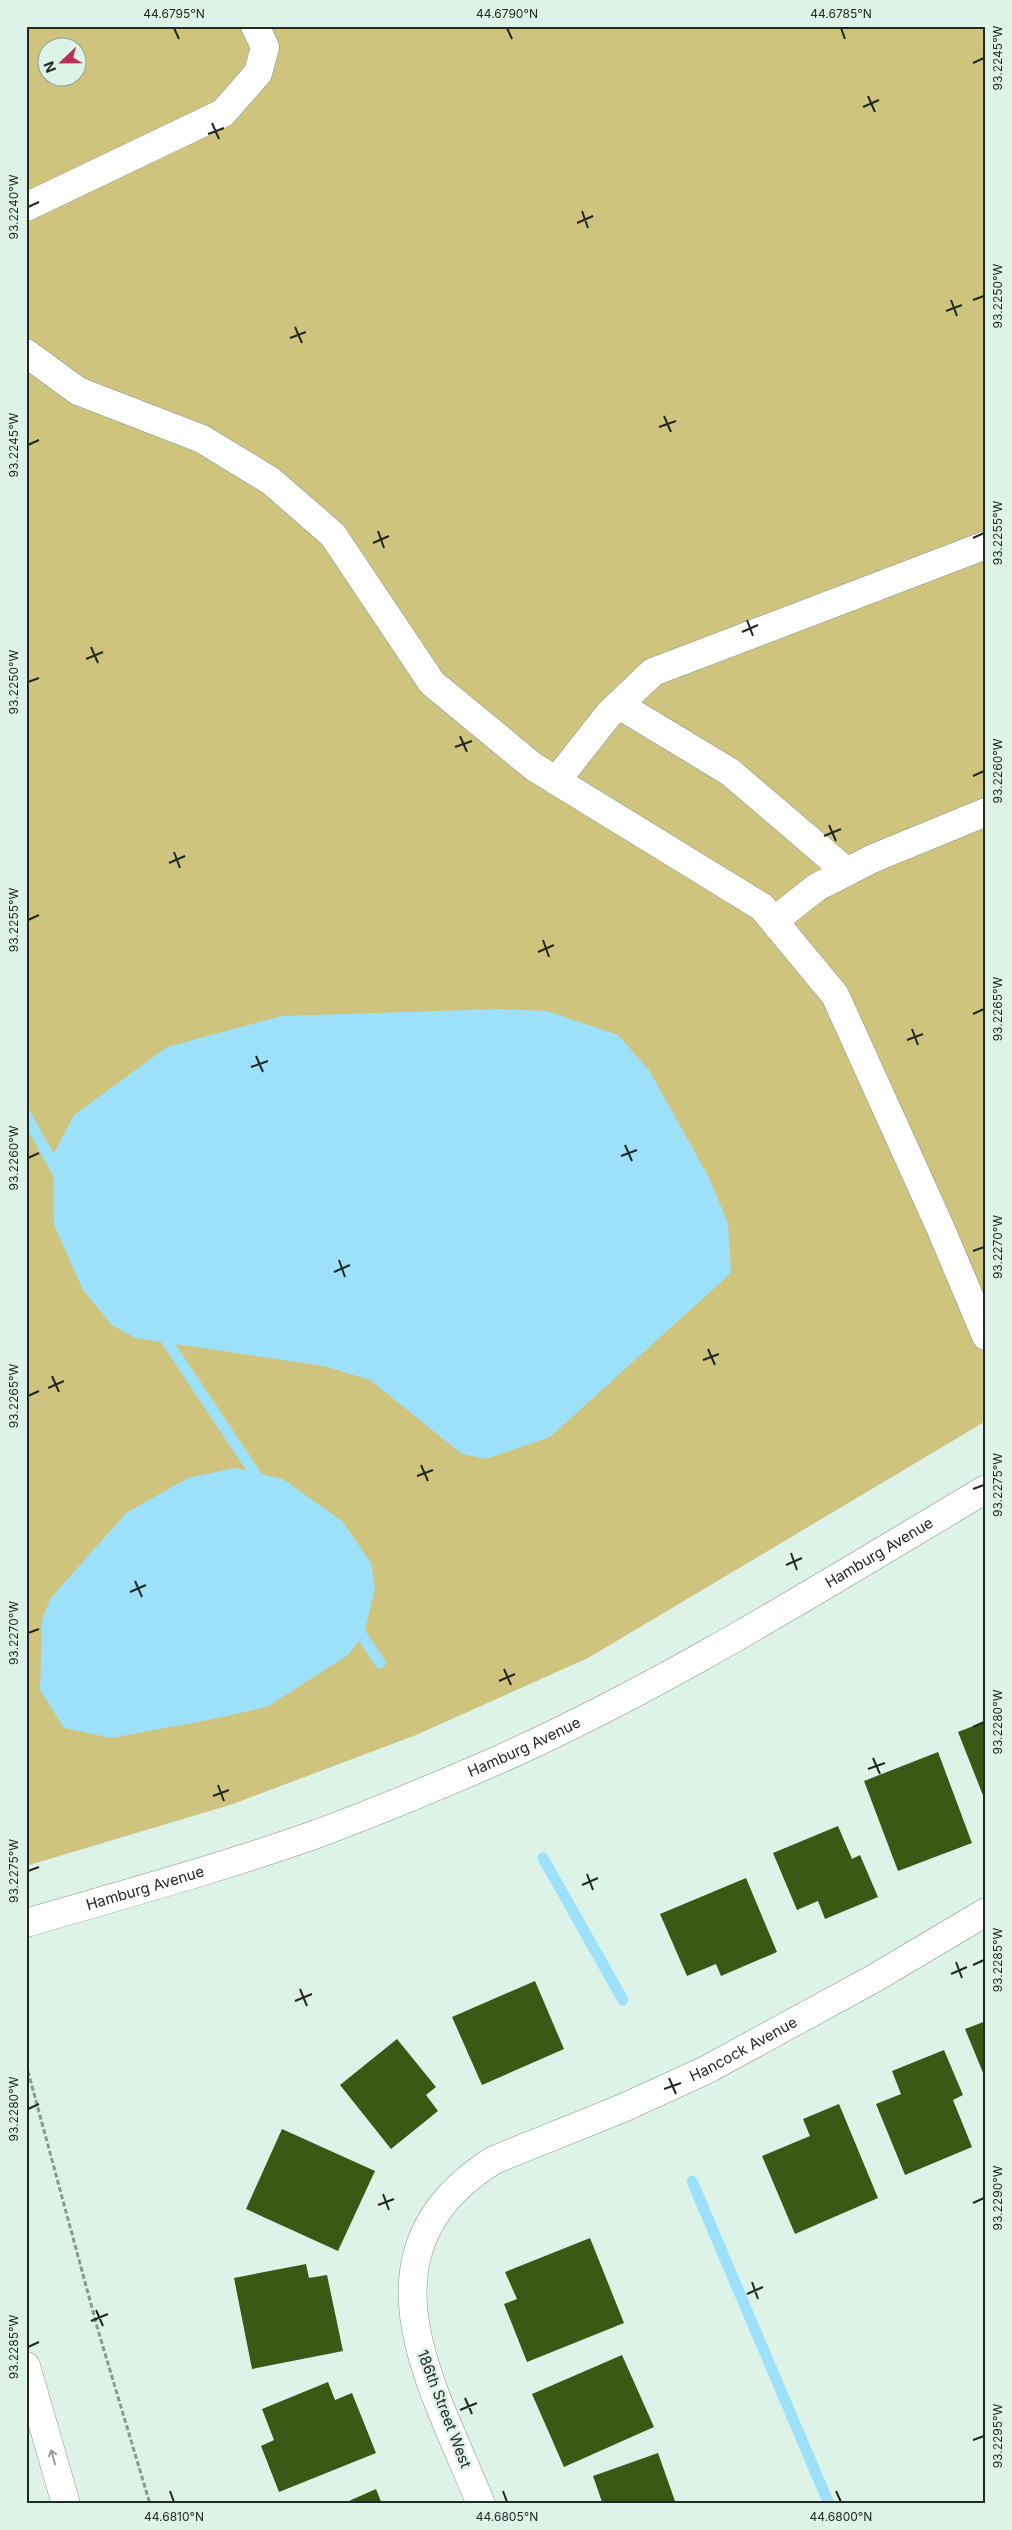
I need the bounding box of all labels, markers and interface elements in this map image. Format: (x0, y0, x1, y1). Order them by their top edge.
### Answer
text: 44.6795°N (143, 6, 205, 21)
text: 44.6790°N (476, 6, 538, 21)
text: 44.6785°N (810, 6, 872, 21)
text: 93.2245°W (990, 25, 1005, 90)
north arrow (38, 38, 88, 88)
text: N (40, 59, 59, 75)
text: 93.2240°W (6, 174, 21, 240)
text: 93.2250°W (990, 263, 1005, 328)
text: 93.2245°W (6, 412, 21, 477)
text: 93.2255°W (990, 501, 1005, 565)
text: 93.2250°W (6, 649, 21, 714)
text: 93.2260°W (990, 738, 1005, 803)
text: 93.2255°W (6, 888, 21, 952)
text: 93.2265°W (990, 976, 1005, 1041)
text: 93.2260°W (6, 1125, 21, 1190)
text: 93.2270°W (990, 1215, 1005, 1279)
text: 93.2265°W (6, 1363, 21, 1428)
text: 93.2275°W (990, 1453, 1005, 1517)
street label: Hamburg Avenue (822, 1513, 936, 1592)
text: 93.2270°W (6, 1601, 21, 1665)
text: 93.2280°W (990, 1689, 1005, 1754)
street label: Hamburg Avenue (465, 1712, 584, 1781)
text: 93.2275°W (6, 1839, 21, 1903)
street label: Hamburg Avenue (84, 1861, 206, 1914)
text: 93.2285°W (990, 1927, 1005, 1992)
street label: Hancock Avenue (686, 2012, 800, 2085)
text: 93.2280°W (6, 2076, 21, 2141)
text: 93.2290°W (990, 2165, 1005, 2230)
text: 93.2285°W (6, 2314, 21, 2379)
street label: 186th Street West (413, 2347, 476, 2471)
text: 93.2295°W (990, 2403, 1005, 2468)
one-way arrow (47, 2449, 57, 2465)
text: 44.6810°N (144, 2509, 204, 2524)
text: 44.6805°N (476, 2509, 538, 2524)
text: 44.6800°N (810, 2509, 872, 2524)

